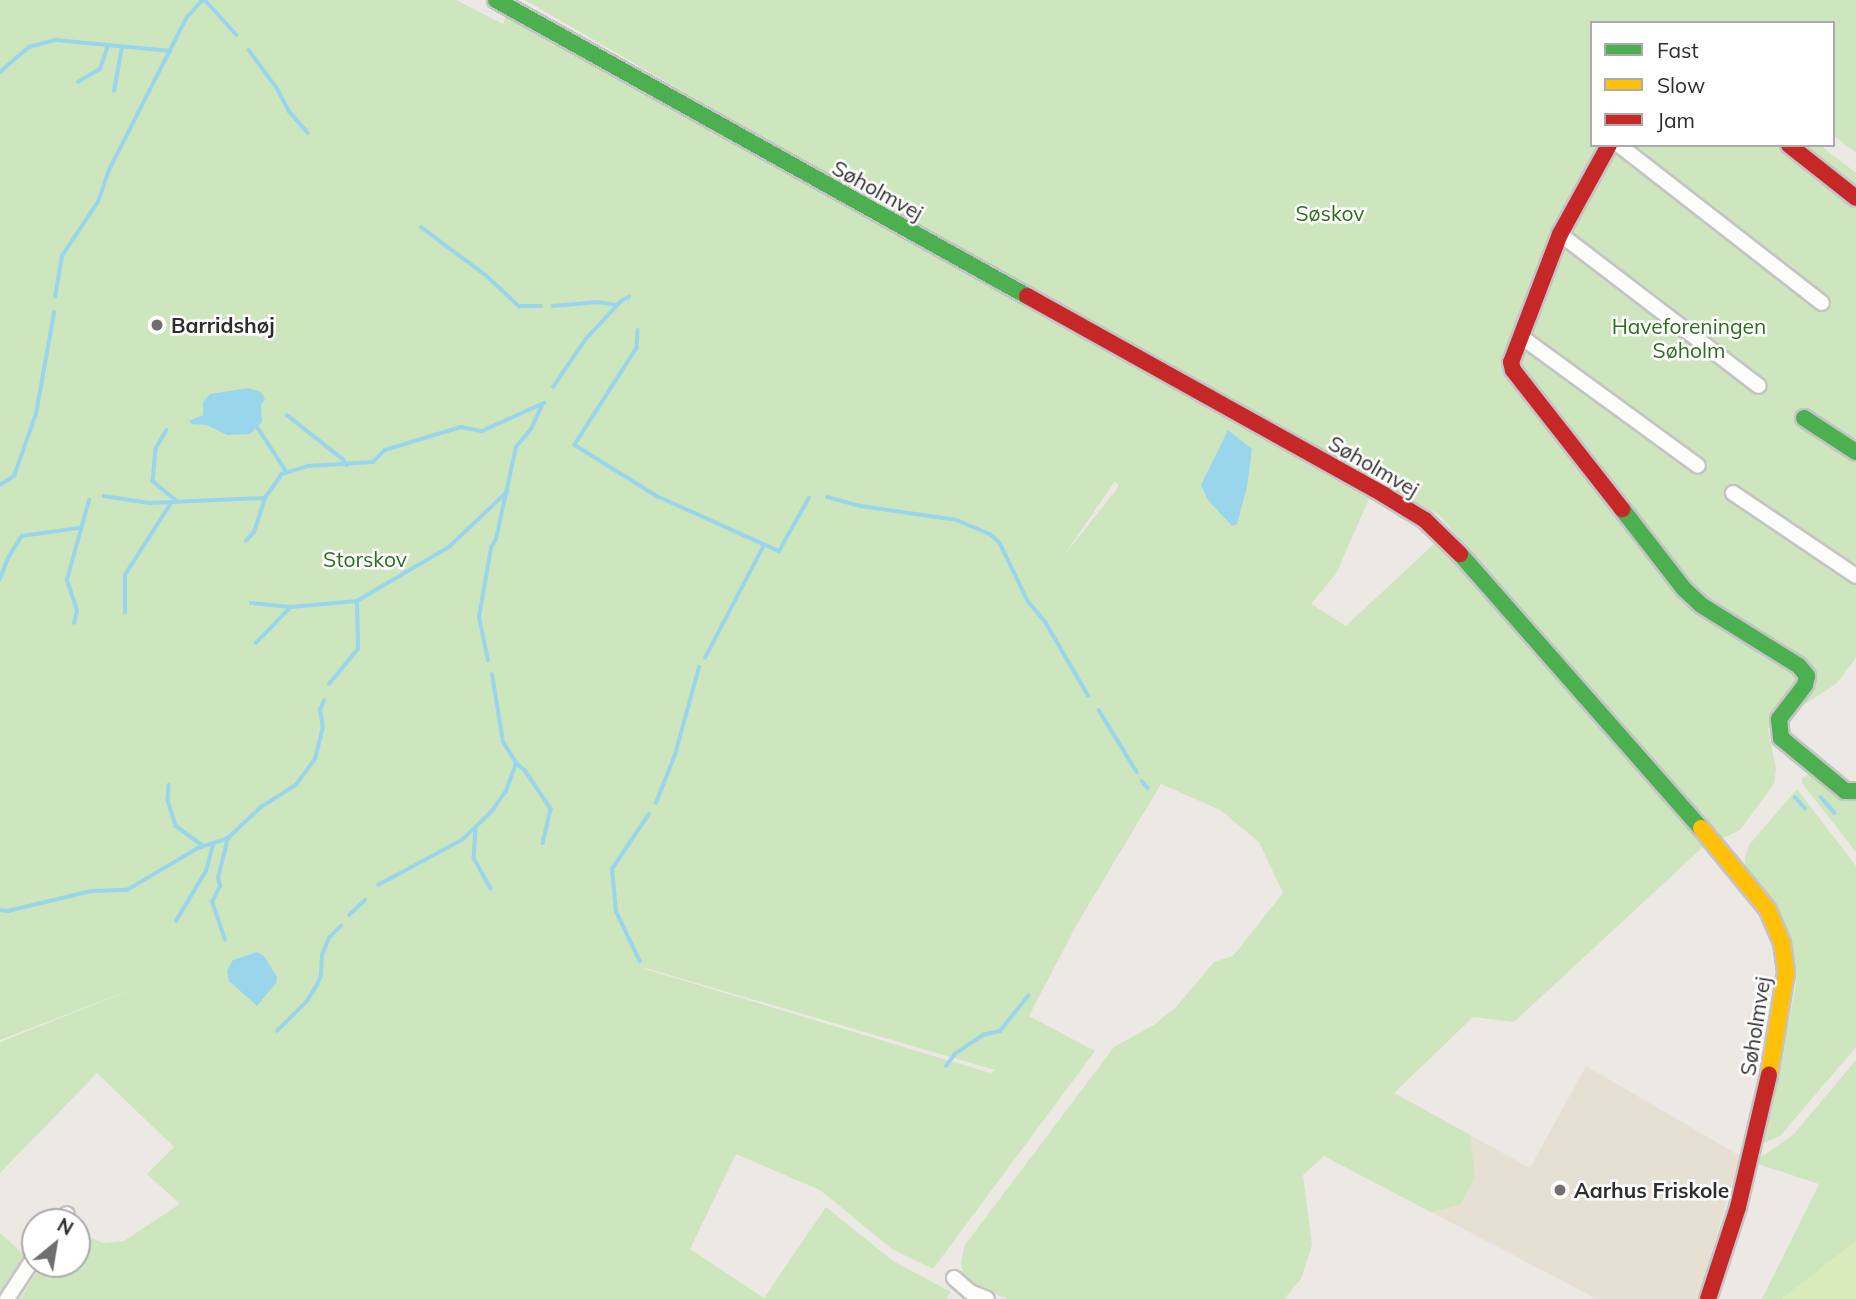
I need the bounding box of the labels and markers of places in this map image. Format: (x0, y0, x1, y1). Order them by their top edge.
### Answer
place label: Barridshøj (171, 312, 275, 338)
marker: Barridshøj (149, 317, 165, 333)
place label: Aarhus Friskole (1574, 1177, 1729, 1203)
marker: Aarhus Friskole (1552, 1182, 1568, 1198)

